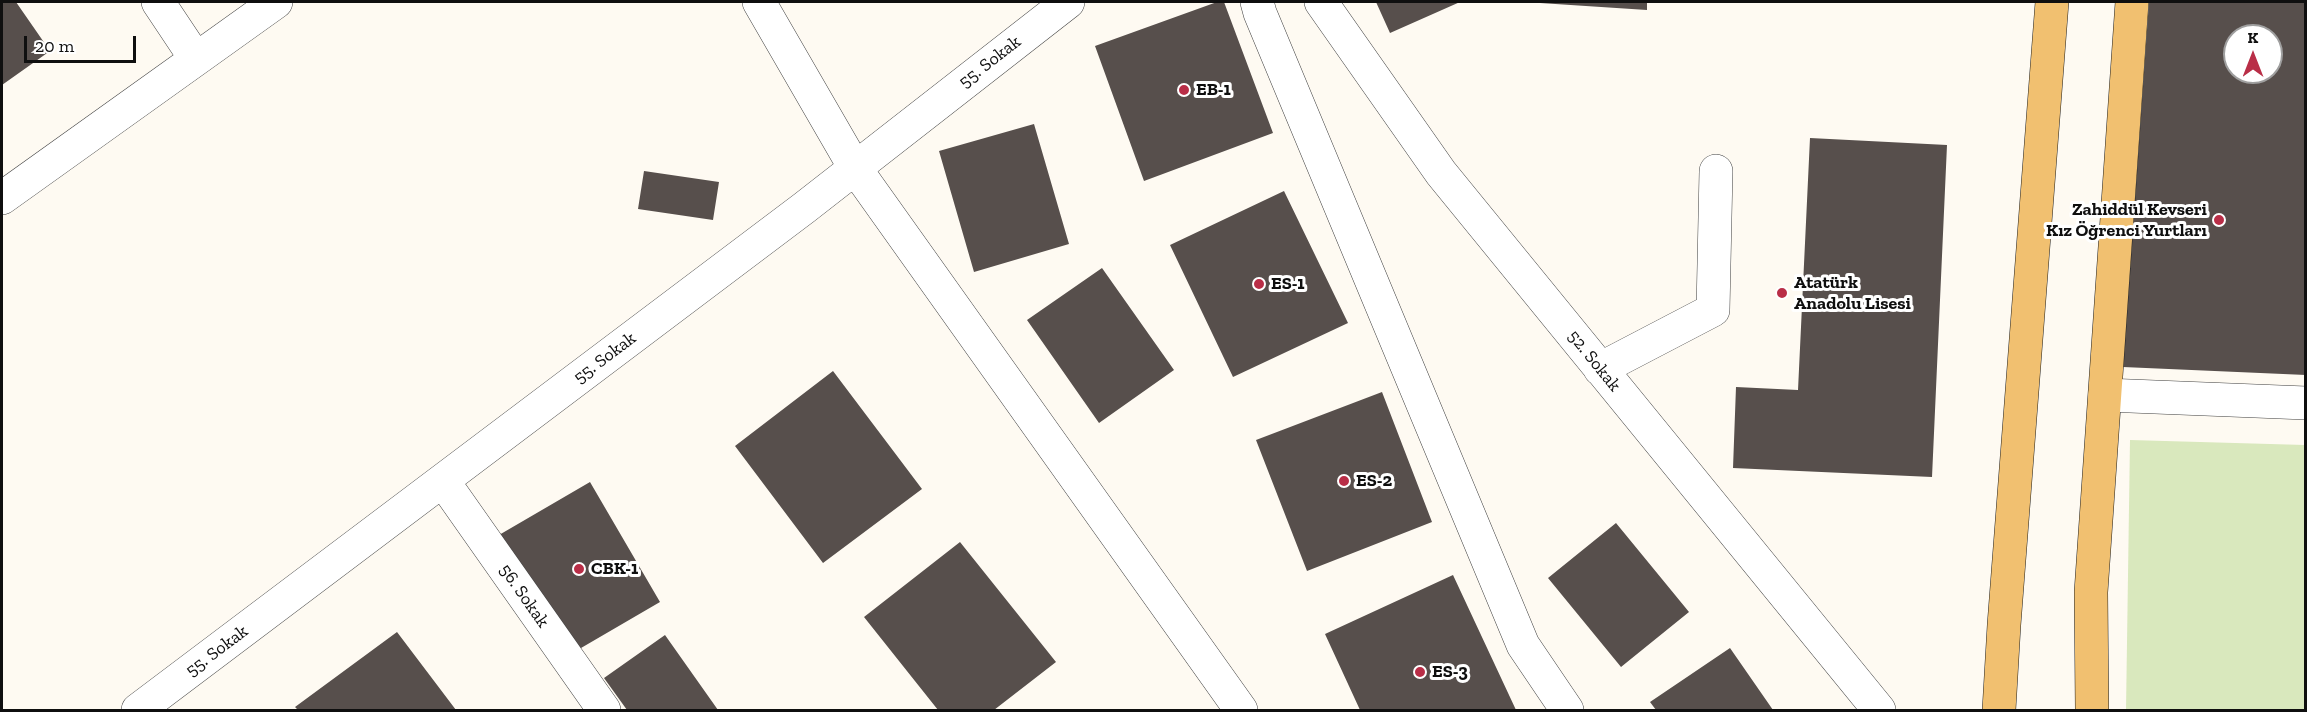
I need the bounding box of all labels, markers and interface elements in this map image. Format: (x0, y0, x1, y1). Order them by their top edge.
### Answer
scale bar (27, 24, 140, 62)
north arrow (2223, 24, 2283, 84)
text: K (2248, 28, 2258, 47)
street label: 55. Sokak (955, 31, 1025, 93)
text: 20 m (35, 35, 74, 57)
place label: EB-1 (1196, 79, 1231, 101)
marker: EB-1 (1177, 83, 1191, 97)
place label: Zahiddül Kevseri Kız Öğrenci Yurtları (2046, 199, 2207, 242)
marker: Zahiddül Kevseri Kız Öğrenci Yurtları (2212, 213, 2226, 227)
place label: Atatürk Anadolu Lisesi (1794, 272, 1911, 314)
place label: ES-1 (1271, 273, 1305, 295)
marker: ES-1 (1252, 277, 1266, 291)
marker: Atatürk Anadolu Lisesi (1775, 286, 1789, 300)
street label: 52. Sokak (1563, 326, 1625, 396)
street label: 55. Sokak (570, 328, 640, 388)
place label: ES-2 (1356, 470, 1392, 492)
marker: ES-2 (1337, 474, 1351, 488)
place label: CBK-1 (591, 558, 638, 580)
street label: 56. Sokak (494, 560, 554, 632)
marker: CBK-1 (572, 562, 586, 576)
street label: 55. Sokak (182, 621, 252, 681)
place label: ES-3 (1432, 661, 1468, 683)
marker: ES-3 (1413, 665, 1427, 679)

